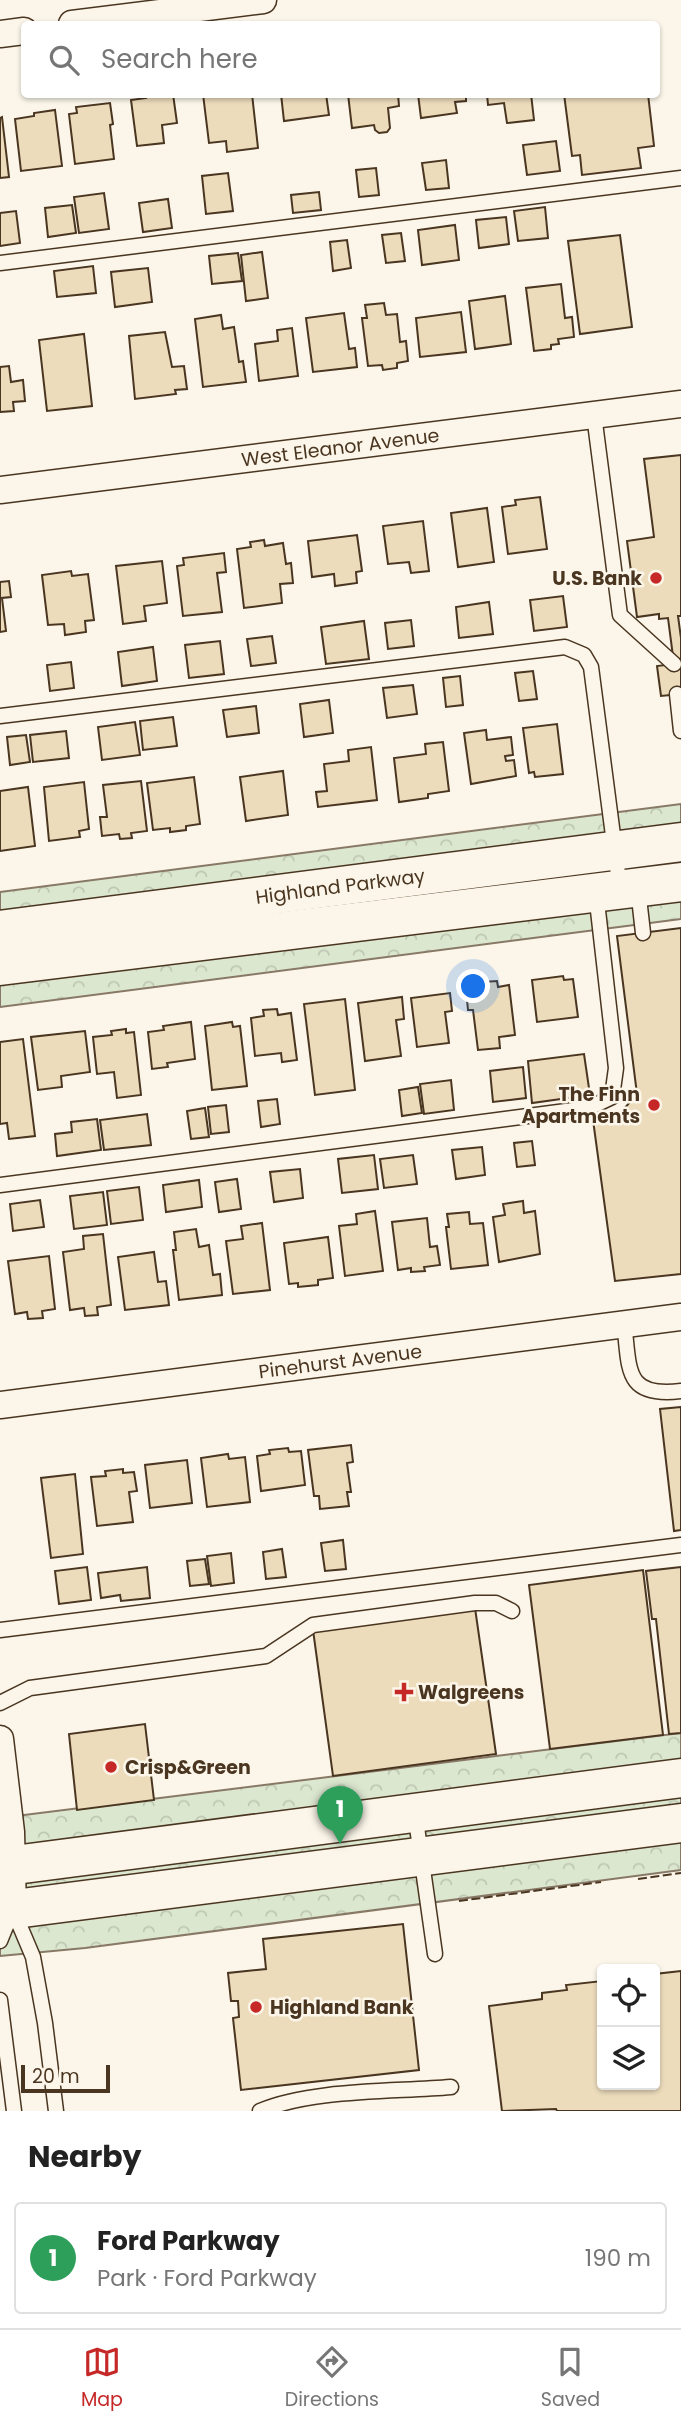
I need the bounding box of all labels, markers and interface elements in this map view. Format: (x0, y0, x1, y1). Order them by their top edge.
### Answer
search box (21, 21, 660, 98)
icon: search (45, 41, 83, 79)
text: Search here (101, 41, 258, 77)
street label: West Eleanor Avenue (240, 421, 441, 473)
place label: U.S. Bank (552, 565, 642, 592)
marker: U.S. Bank (648, 570, 664, 586)
street label: Highland Parkway (254, 862, 427, 910)
your location (456, 969, 490, 1003)
place label: The Finn Apartments (521, 1081, 640, 1130)
marker: The Finn Apartments (646, 1097, 662, 1113)
street label: Pinehurst Avenue (257, 1337, 423, 1385)
place label: Walgreens (418, 1679, 524, 1706)
marker: Walgreens (396, 1684, 412, 1700)
place label: Crisp&Green (125, 1754, 251, 1781)
marker: Crisp&Green (103, 1759, 119, 1775)
pin: 1 (317, 1786, 363, 1844)
map controls (597, 1964, 660, 2090)
button: locate (597, 1964, 660, 2027)
place label: Highland Bank (270, 1994, 414, 2021)
marker: Highland Bank (248, 1999, 264, 2015)
button: layers (597, 2027, 660, 2090)
scale bar (21, 2062, 110, 2094)
text: 20 m (32, 2063, 80, 2090)
text: Nearby (28, 2135, 142, 2178)
text: Ford Parkway (97, 2223, 280, 2259)
text: 1 (49, 2242, 57, 2274)
text: 190 m (585, 2242, 651, 2274)
text: Park · Ford Parkway (97, 2262, 317, 2294)
tab: Map (81, 2343, 123, 2414)
tab: Directions (285, 2343, 379, 2414)
tab: Saved (541, 2343, 600, 2414)

